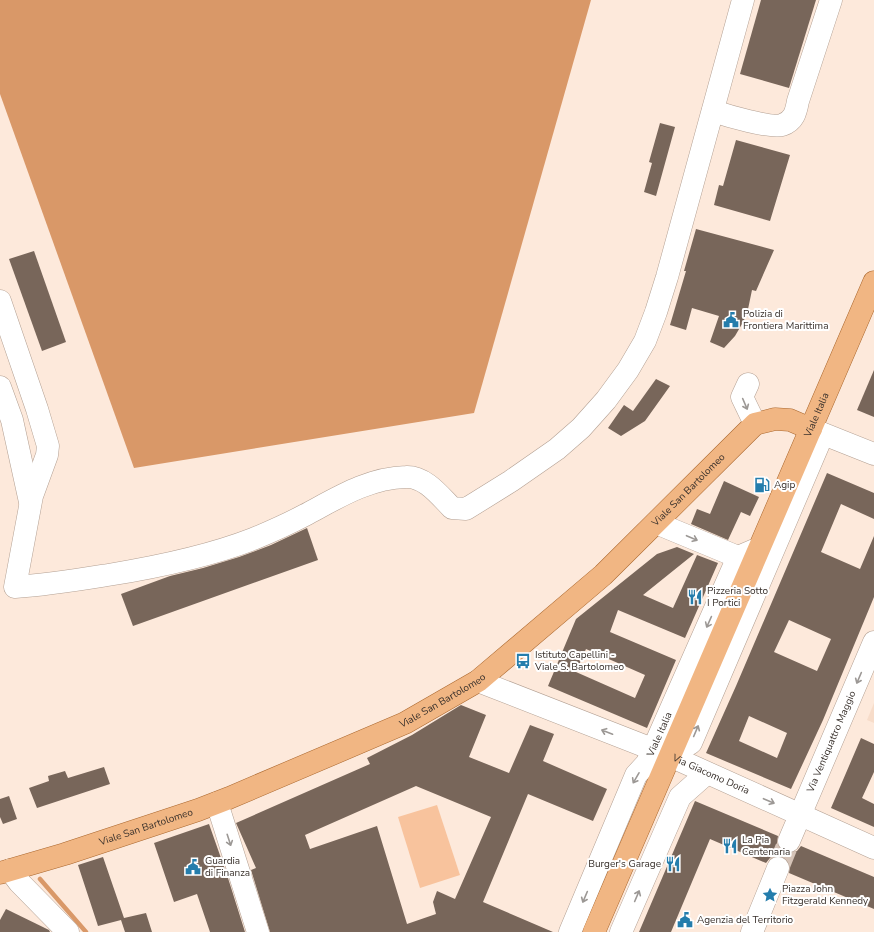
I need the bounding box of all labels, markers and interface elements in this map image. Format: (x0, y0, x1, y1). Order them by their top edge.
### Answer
place label: Polizia di Frontiera Marittima (743, 307, 828, 333)
public building icon: Polizia di Frontiera Marittima (722, 311, 740, 329)
street label: Viale Italia (801, 390, 833, 440)
one-way arrow (741, 398, 749, 410)
street label: Viale San Bartolomeo (648, 450, 729, 530)
fuel station icon: Agip (753, 476, 771, 494)
place label: Agip (774, 478, 795, 492)
one-way arrow (686, 535, 698, 542)
place label: Pizzeria Sotto I Portici (707, 584, 768, 610)
restaurant icon: Pizzeria Sotto I Portici (686, 588, 704, 606)
one-way arrow (705, 616, 712, 628)
place label: Istituto Capellini - Viale S. Bartolomeo (534, 648, 624, 674)
bus stop icon: Istituto Capellini - Viale S. Bartolomeo (514, 652, 532, 670)
street label: Viale San Bartolomeo (396, 670, 489, 732)
one-way arrow (854, 671, 862, 683)
street label: Via Ventiquattro Maggio (803, 688, 859, 796)
street label: Viale Italia (643, 710, 676, 760)
one-way arrow (693, 725, 701, 737)
one-way arrow (602, 727, 614, 735)
street label: Via Giacomo Doria (669, 751, 752, 798)
one-way arrow (632, 772, 640, 784)
one-way arrow (763, 798, 775, 805)
street label: Viale San Bartolomeo (96, 805, 195, 850)
place label: La Pia Centenaria (742, 833, 790, 859)
one-way arrow (226, 834, 233, 847)
restaurant icon: La Pia Centenaria (721, 837, 739, 855)
place label: Guardia di Finanza (205, 854, 250, 880)
restaurant icon: Burger's Garage (664, 855, 682, 873)
place label: Burger's Garage (588, 857, 661, 871)
public building icon: Guardia di Finanza (184, 858, 202, 876)
place label: Piazza John Fitzgerald Kennedy (782, 882, 869, 908)
place icon: Piazza John Fitzgerald Kennedy (761, 886, 779, 904)
one-way arrow (580, 890, 588, 902)
one-way arrow (634, 891, 641, 903)
public building icon: Agenzia del Territorio (676, 911, 694, 929)
place label: Agenzia del Territorio (697, 913, 794, 927)

